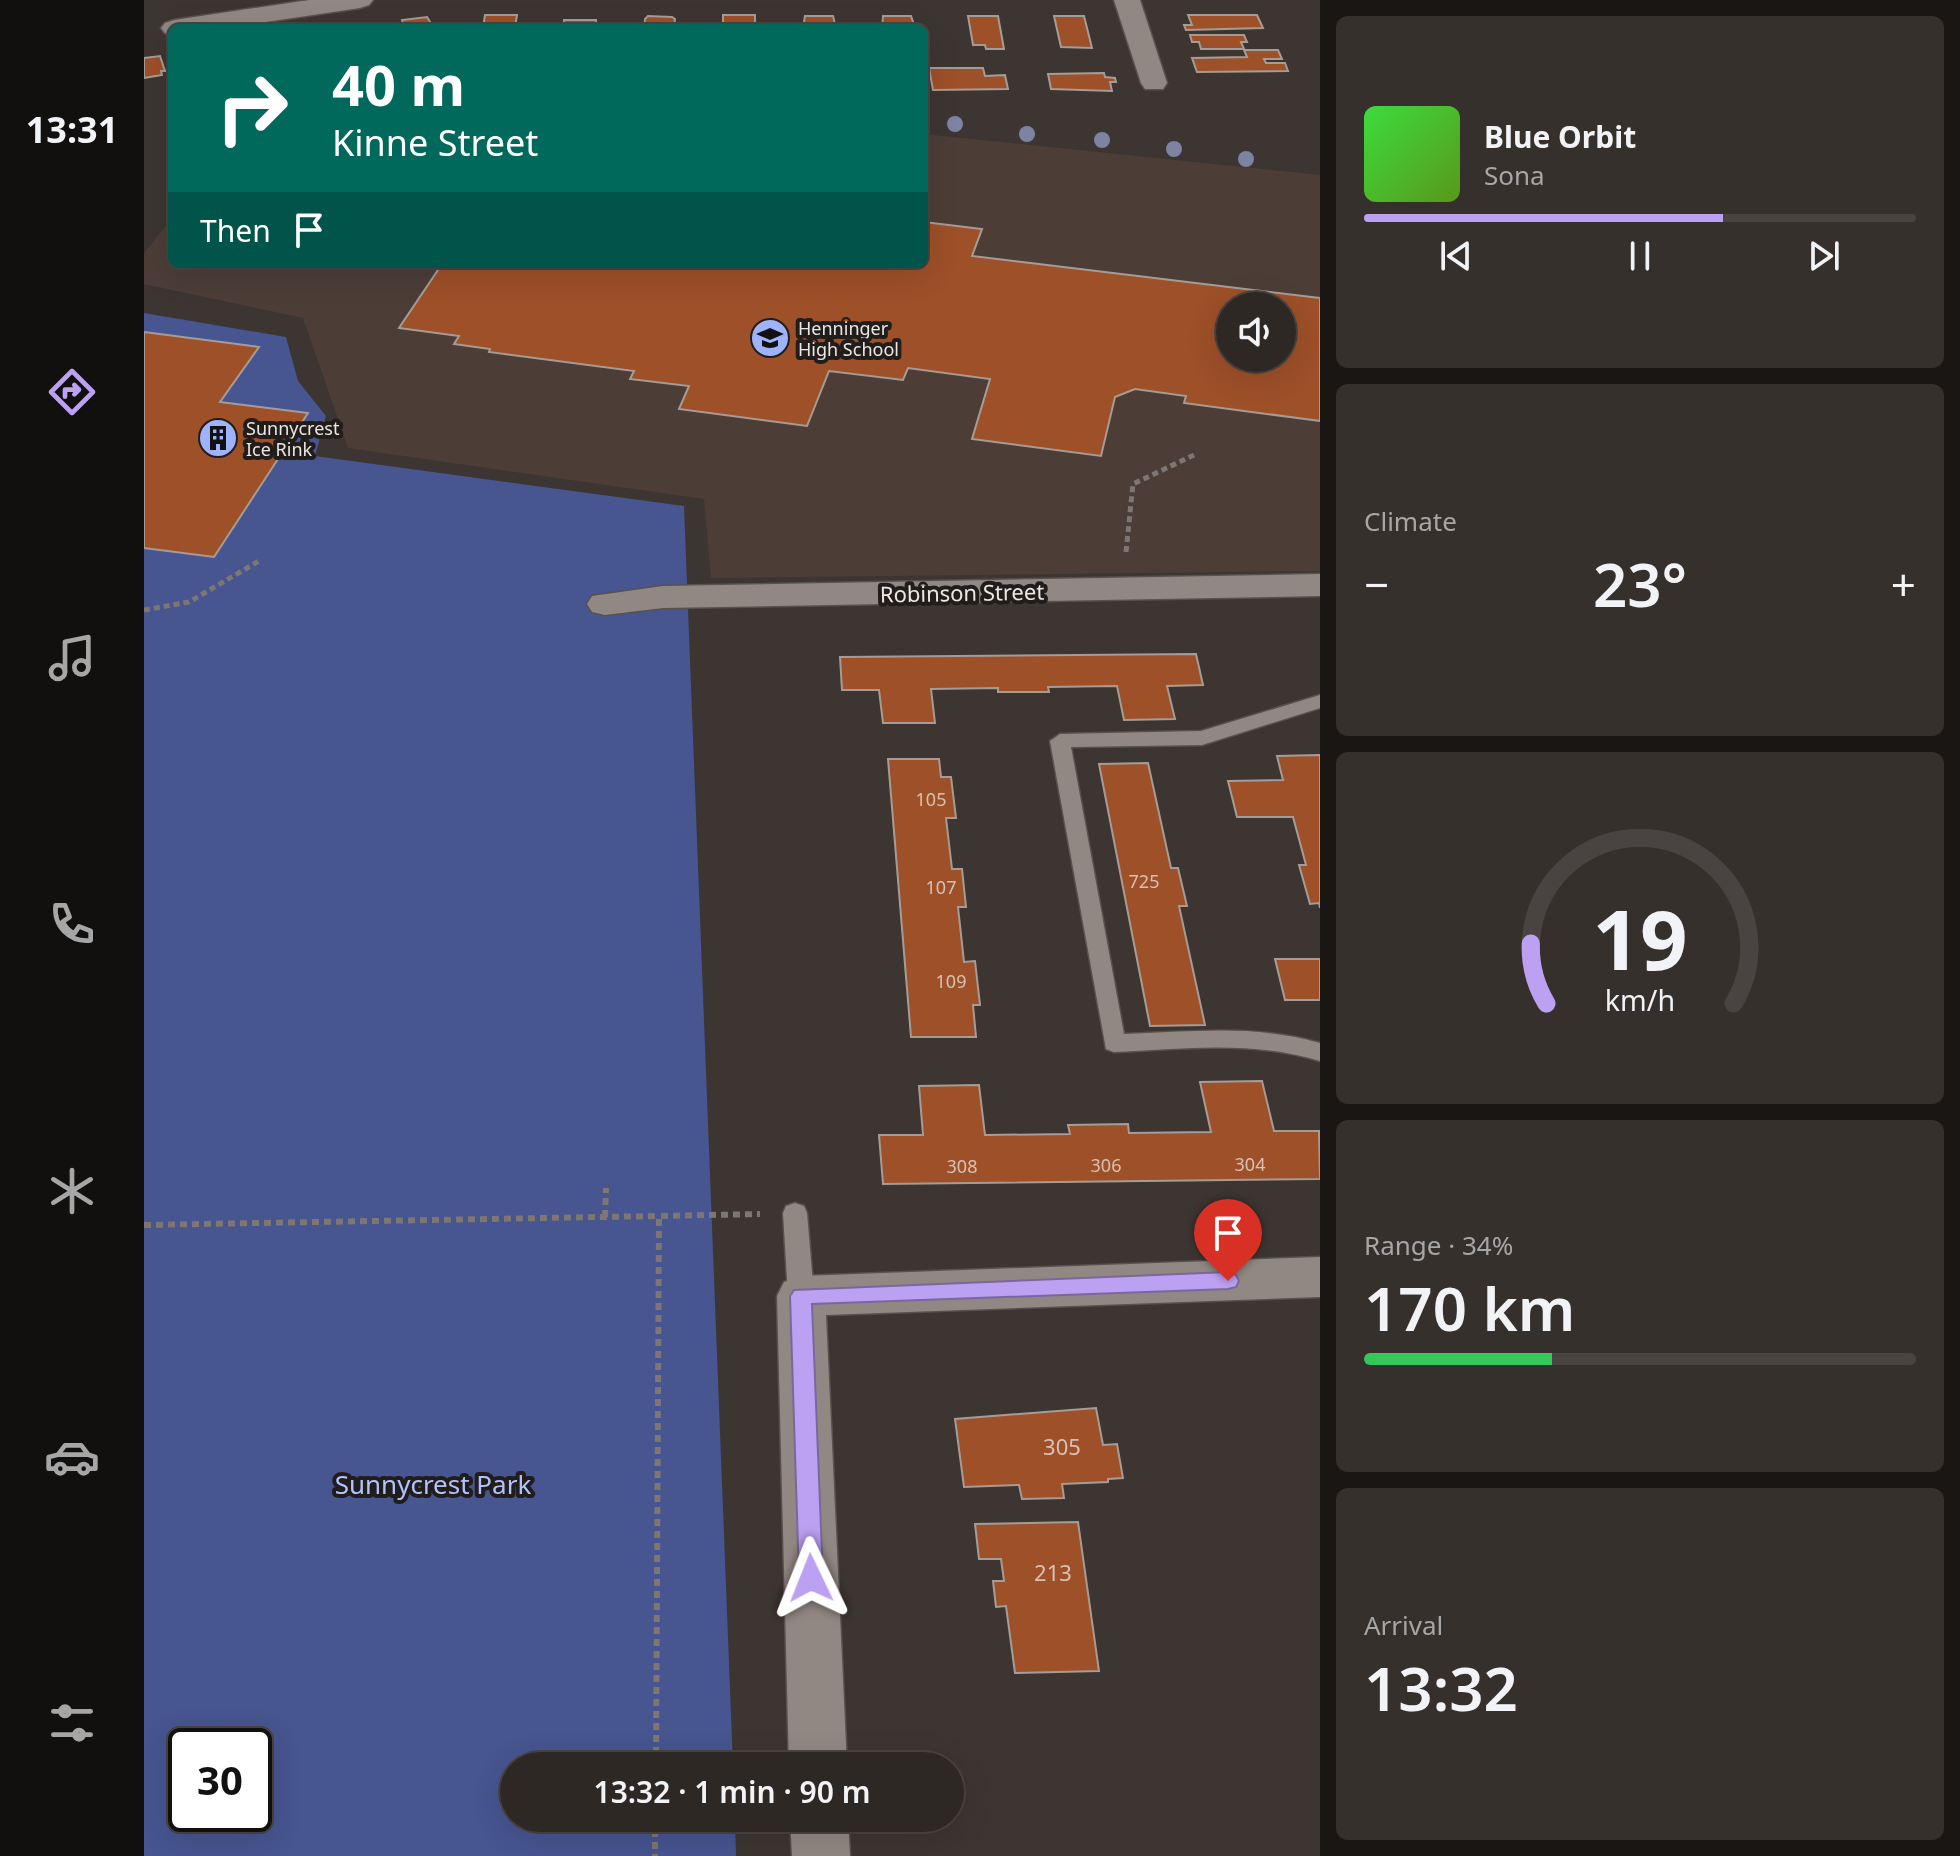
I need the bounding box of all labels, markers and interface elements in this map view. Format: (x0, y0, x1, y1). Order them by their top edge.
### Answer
text: 40 m (332, 46, 465, 122)
icon: right (200, 56, 304, 160)
text: 13:31 (26, 105, 118, 154)
text: Blue Orbit (1484, 116, 1636, 157)
text: Kinne Street (332, 118, 538, 167)
text: Sona (1484, 157, 1545, 193)
icon: arrive (287, 208, 331, 252)
text: Then (200, 210, 271, 251)
icon: previous (1434, 234, 1478, 278)
icon: pause (1618, 234, 1662, 278)
icon: next (1802, 234, 1846, 278)
map controls (1216, 292, 1296, 372)
button: sound (1216, 292, 1296, 372)
place label: Henninger High School (798, 316, 899, 361)
school or university icon: Henninger High School (749, 317, 791, 359)
icon: directions (44, 364, 100, 420)
place label: Sunnycrest Ice Rink (246, 416, 340, 461)
building icon: Sunnycrest Ice Rink (197, 417, 239, 459)
text: Climate (1364, 503, 1457, 539)
text: 23° (1593, 543, 1687, 625)
text: − (1364, 554, 1389, 614)
text: + (1891, 554, 1916, 614)
street label: Robinson Street (880, 576, 1044, 608)
icon: music (44, 630, 100, 686)
house number: 105 (916, 787, 946, 811)
house number: 725 (1129, 869, 1159, 893)
house number: 107 (926, 875, 956, 899)
text: 19 (1592, 881, 1688, 994)
icon: phone (44, 896, 100, 952)
house number: 109 (936, 969, 966, 993)
text: km/h (1605, 980, 1675, 1019)
house number: 304 (1235, 1152, 1265, 1176)
house number: 306 (1091, 1153, 1121, 1177)
house number: 308 (947, 1154, 977, 1178)
icon: climate (44, 1163, 100, 1219)
pin (1194, 1199, 1262, 1281)
icon: arrive (1206, 1211, 1250, 1255)
text: Range · 34% (1364, 1227, 1513, 1263)
text: 170 km (1364, 1267, 1575, 1349)
icon: car (44, 1429, 100, 1485)
house number: 305 (1043, 1431, 1081, 1461)
park label: Sunnycrest Park (335, 1466, 531, 1502)
position arrow (769, 1536, 853, 1620)
house number: 213 (1034, 1557, 1072, 1587)
text: Arrival (1364, 1607, 1443, 1643)
text: 13:32 (1364, 1647, 1518, 1729)
icon: filters (44, 1695, 100, 1751)
speed limit sign: 30 (168, 1728, 272, 1832)
text: 13:32 · 1 min · 90 m (594, 1771, 871, 1812)

